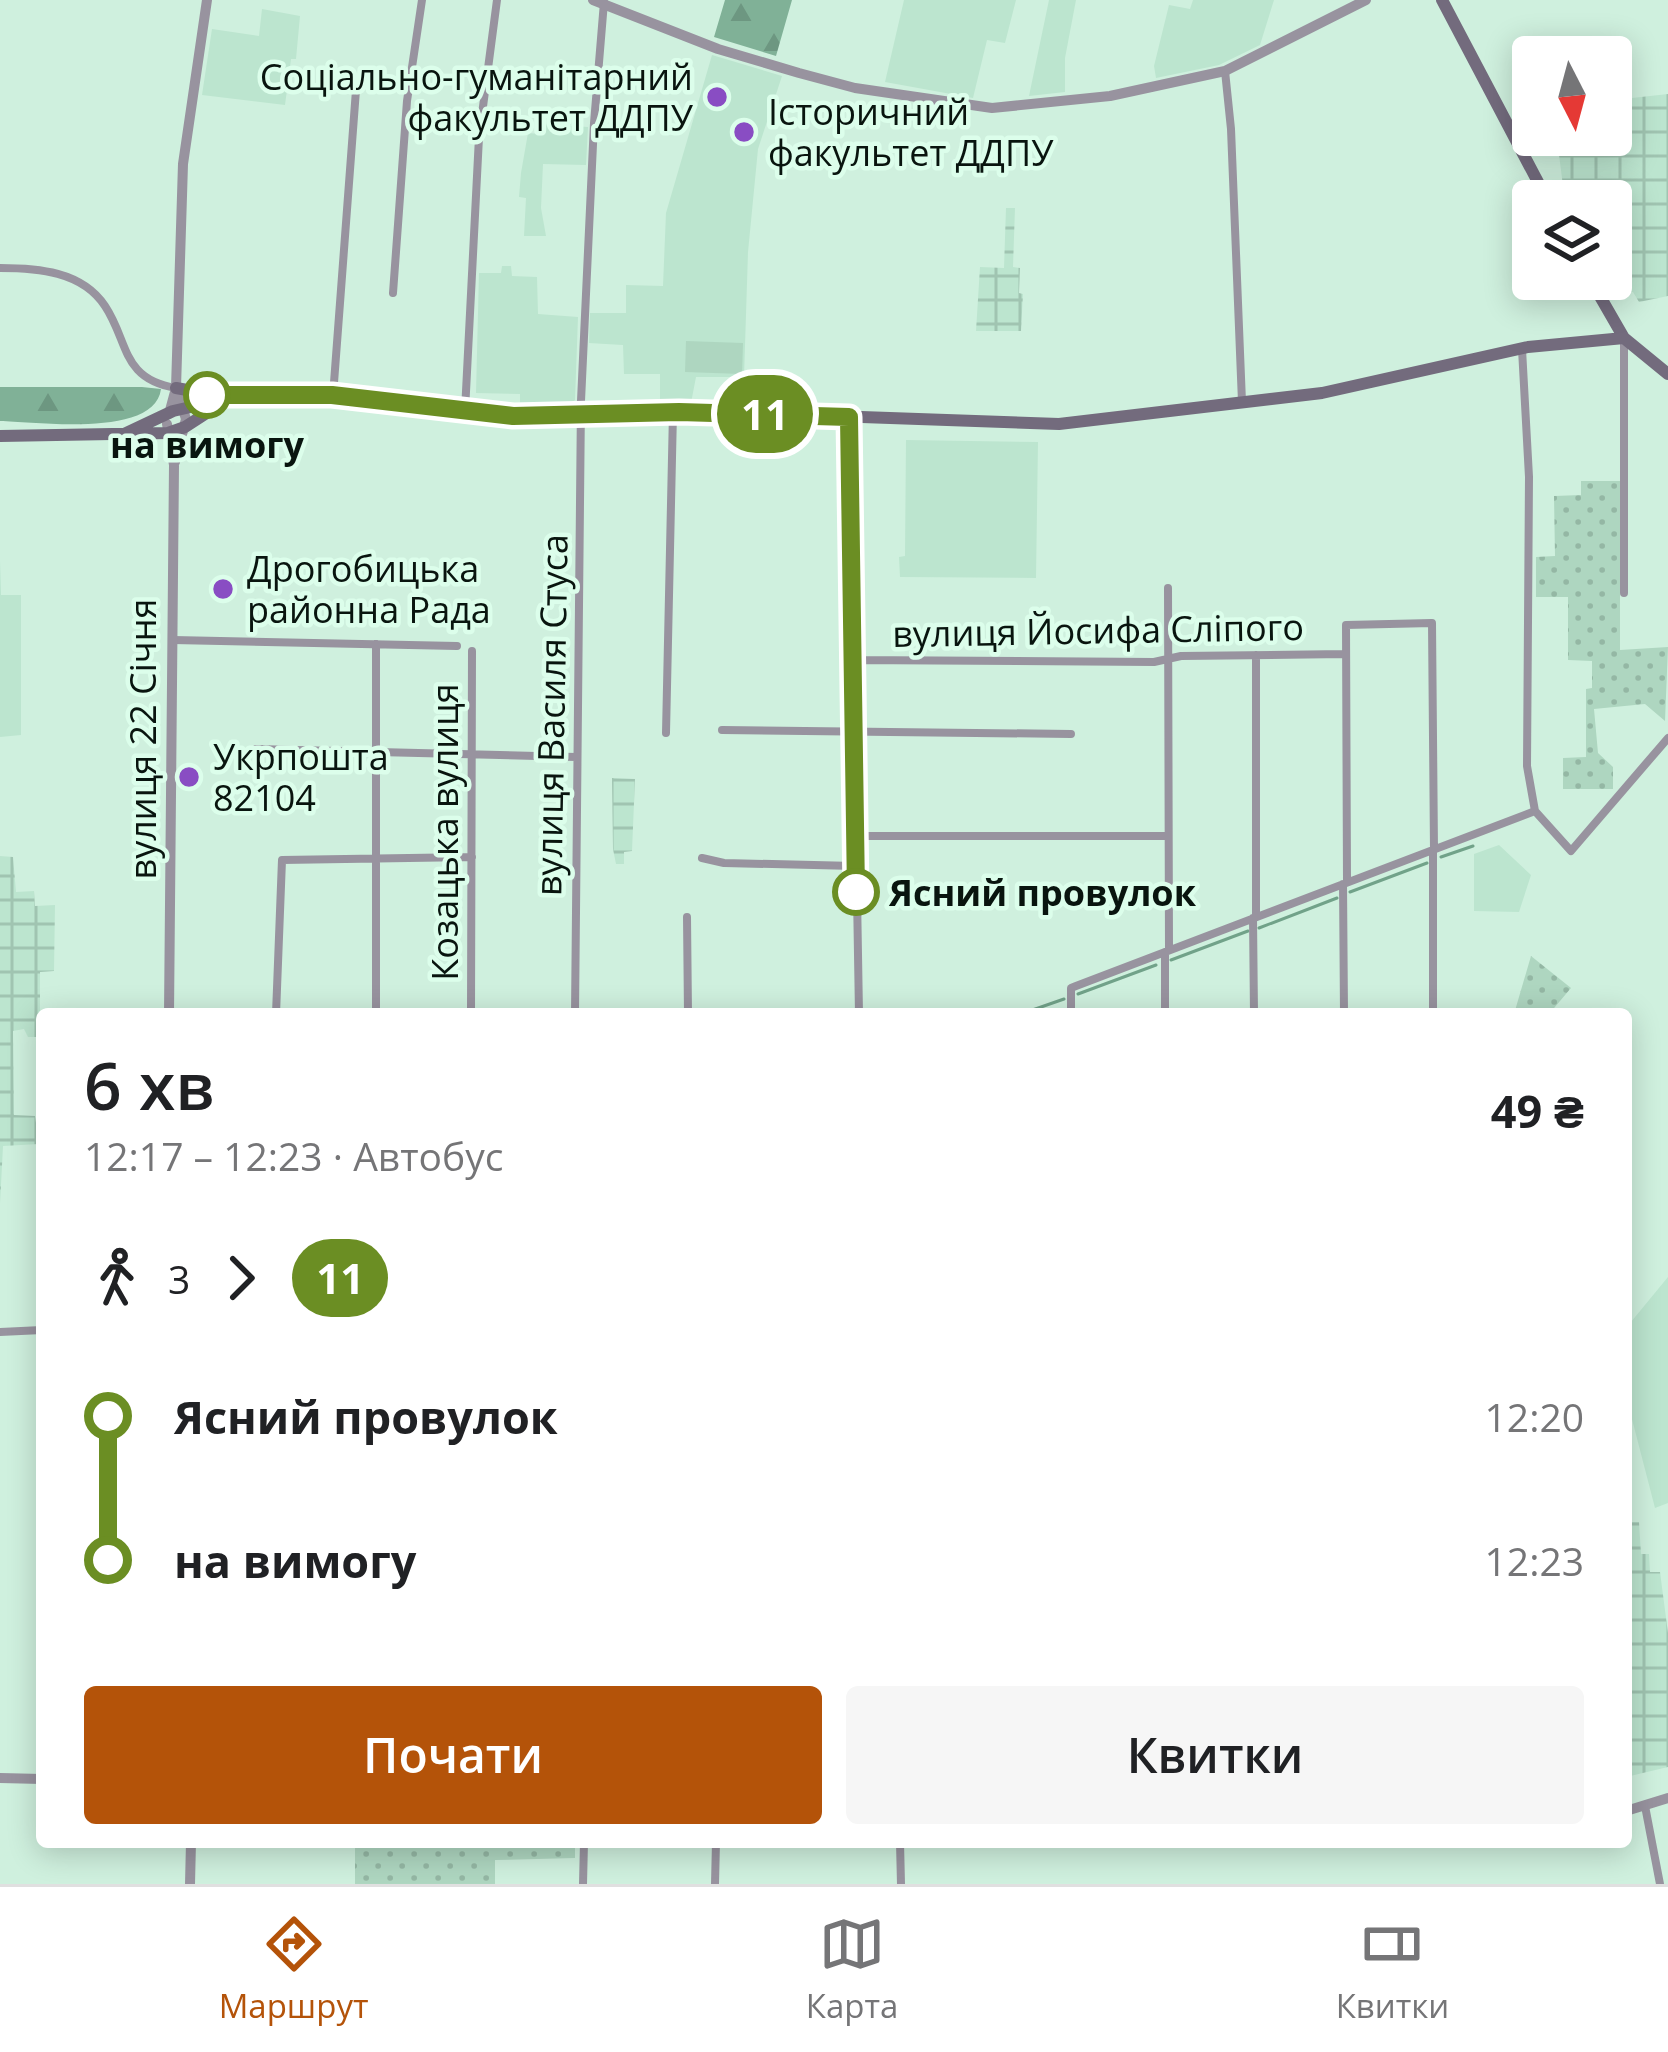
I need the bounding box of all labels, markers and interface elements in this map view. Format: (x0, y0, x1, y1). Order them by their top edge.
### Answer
north arrow (1512, 36, 1632, 156)
map controls (1512, 36, 1632, 300)
place label: Соціально-гуманітарний факультет ДДПУ (260, 52, 694, 142)
marker: Соціально-гуманітарний факультет ДДПУ (704, 84, 730, 110)
place label: Історичний факультет ДДПУ (768, 87, 1054, 177)
marker: Історичний факультет ДДПУ (731, 119, 757, 145)
button: layers (1512, 180, 1632, 300)
marker: на вимогу (185, 373, 229, 417)
line badge: 11 (711, 375, 819, 453)
text: 11 (741, 385, 789, 442)
place label: на вимогу (110, 420, 304, 469)
street label: вулиця Василя Стуса (523, 533, 579, 897)
place label: Дрогобицька районна Рада (247, 544, 491, 634)
marker: Дрогобицька районна Рада (210, 576, 236, 602)
street label: вулиця 22 Січня (118, 599, 167, 879)
street label: вулиця Йосифа Сліпого (892, 602, 1304, 658)
street label: Козацька вулиця (420, 683, 469, 981)
place label: Укрпошта 82104 (213, 732, 389, 822)
marker: Укрпошта 82104 (176, 764, 202, 790)
place label: Ясний провулок (888, 868, 1197, 917)
marker: Ясний провулок (834, 870, 878, 914)
text: 6 хв (84, 1039, 215, 1129)
text: 49 ₴ (1491, 1080, 1584, 1141)
text: 12:17 – 12:23 · Автобус (84, 1129, 503, 1182)
icon: walk (84, 1245, 150, 1311)
icon: forward (208, 1245, 274, 1311)
text: 11 (316, 1249, 364, 1306)
text: 3 (168, 1252, 190, 1305)
text: Ясний провулок (174, 1386, 558, 1447)
text: 12:20 (1485, 1390, 1584, 1443)
text: на вимогу (174, 1530, 416, 1591)
text: 12:23 (1485, 1534, 1584, 1587)
button: Почати (84, 1686, 822, 1824)
button: Квитки (846, 1686, 1584, 1824)
tab: Маршрут (219, 1911, 368, 2028)
tab: Карта (806, 1911, 898, 2028)
tab: Квитки (1336, 1911, 1449, 2028)

